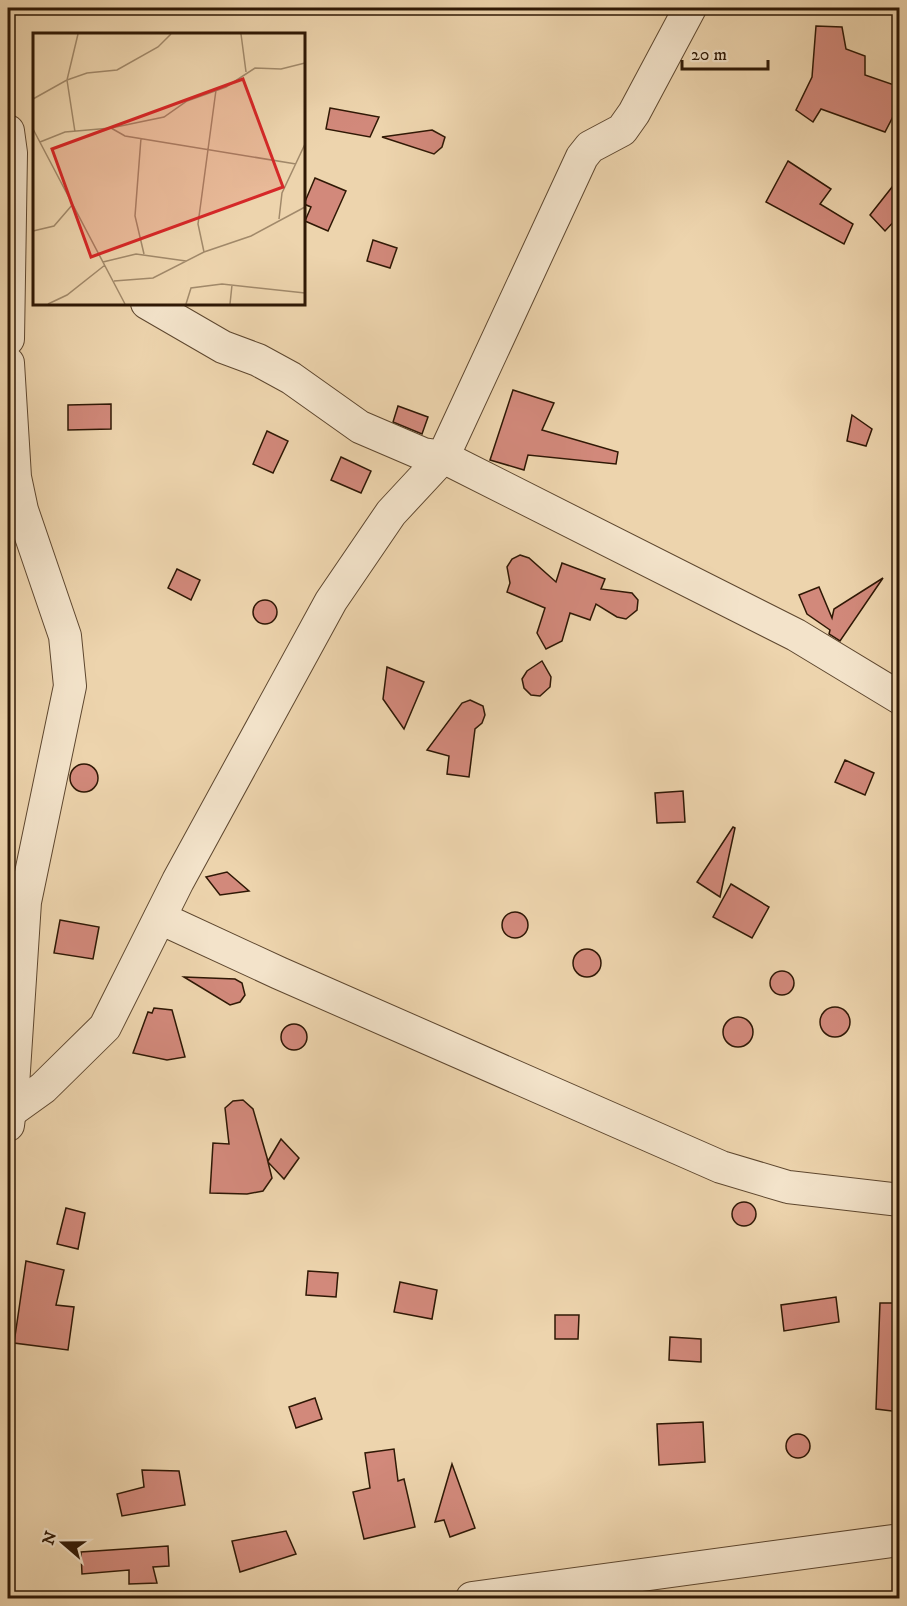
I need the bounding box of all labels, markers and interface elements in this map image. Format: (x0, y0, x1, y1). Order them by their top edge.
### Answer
inset map (33, 33, 304, 304)
scale bar (682, 33, 768, 71)
text: 20 m (691, 44, 727, 66)
north arrow (33, 1513, 93, 1573)
text: N (38, 1529, 61, 1548)

